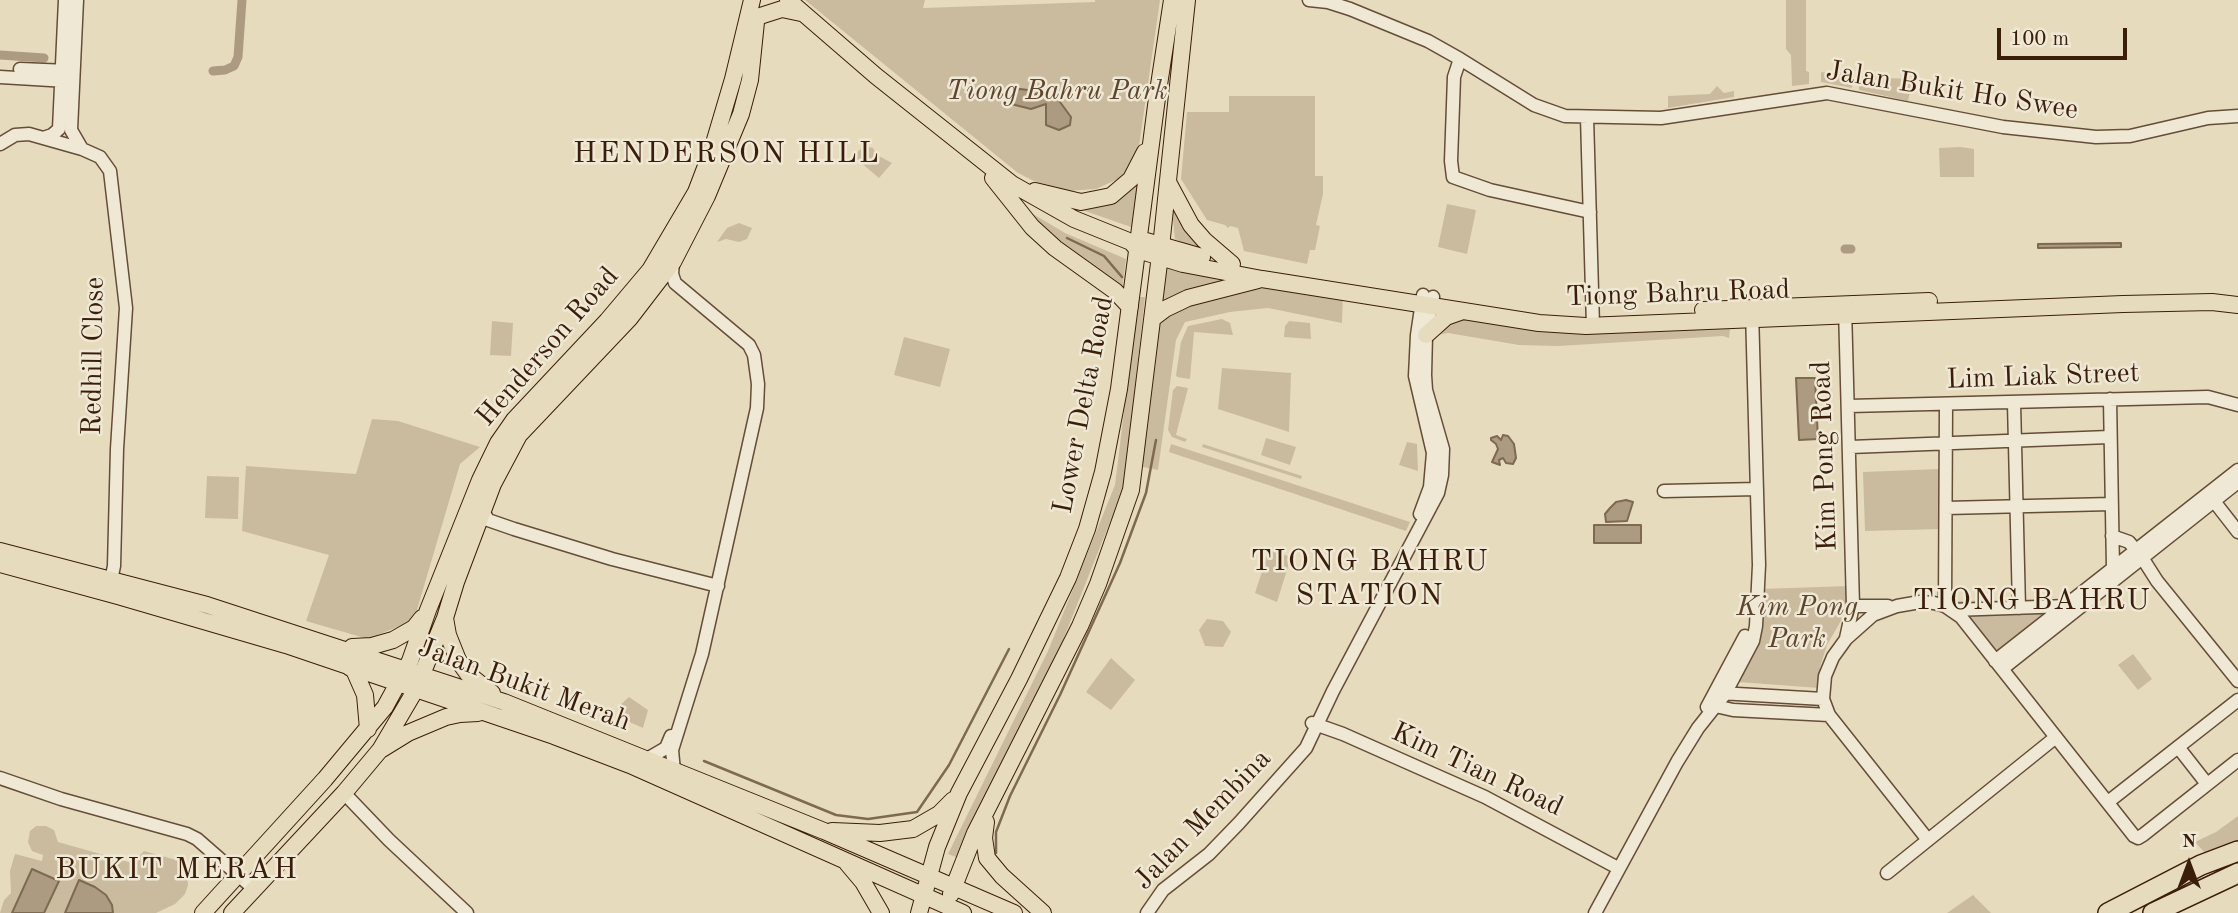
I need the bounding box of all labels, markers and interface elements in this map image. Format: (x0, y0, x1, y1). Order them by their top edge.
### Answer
scale bar (2000, 14, 2130, 58)
text: 100 m (2010, 29, 2069, 50)
street label: Jalan Bukit Ho Swee (1824, 54, 2080, 128)
park label: Tiong Bahru Park (946, 75, 1168, 109)
district label: HENDERSON HILL (575, 136, 879, 172)
street label: Henderson Road (470, 260, 626, 434)
street label: Tiong Bahru Road (1565, 273, 1791, 315)
street label: Redhill Close (76, 276, 112, 436)
street label: Lower Delta Road (1046, 293, 1122, 517)
street label: Lim Liak Street (1946, 357, 2140, 397)
street label: Kim Pong Road (1805, 360, 1845, 552)
district label: TIONG BAHRU STATION (1252, 544, 1488, 614)
district label: TIONG BAHRU (1914, 583, 2150, 619)
park label: Kim Pong Park (1736, 591, 1858, 657)
street label: Jalan Bukit Merah (413, 631, 635, 739)
street label: Kim Tian Road (1386, 716, 1568, 824)
street label: Jalan Membina (1127, 743, 1279, 897)
north arrow (2154, 829, 2224, 899)
text: N (2182, 833, 2196, 852)
district label: BUKIT MERAH (57, 852, 297, 888)

